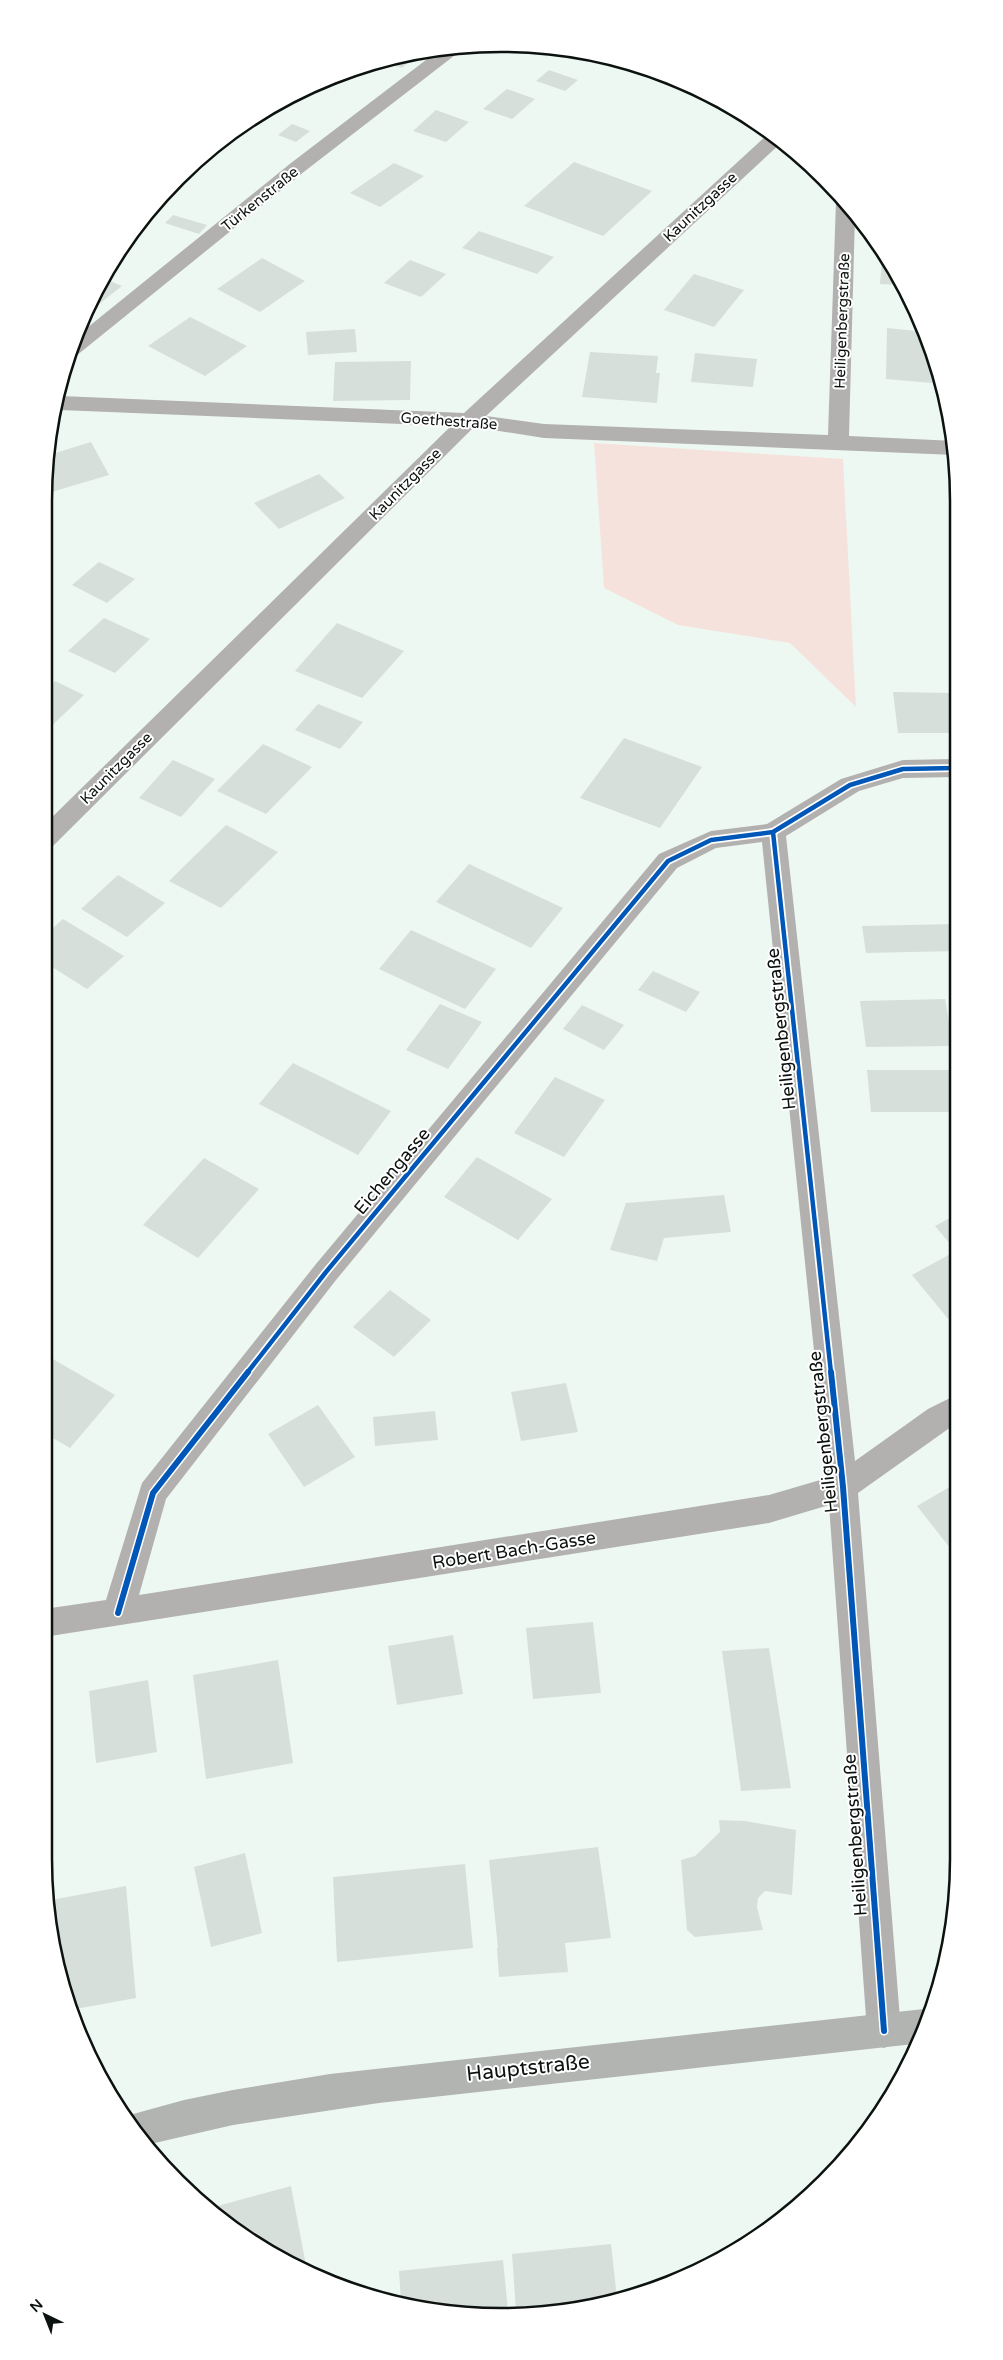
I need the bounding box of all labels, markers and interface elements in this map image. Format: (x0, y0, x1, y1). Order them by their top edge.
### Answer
street label: Türkenstraße (218, 163, 302, 235)
street label: Kaunitzgasse (659, 168, 741, 246)
street label: Heiligenbergstraße (831, 253, 853, 389)
street label: Goethestraße (400, 409, 498, 433)
street label: Kaunitzgasse (365, 444, 445, 524)
street label: Kaunitzgasse (76, 728, 156, 808)
street label: Heiligenbergstraße (762, 947, 800, 1111)
street label: Eichengasse (349, 1123, 435, 1219)
street label: Heiligenbergstraße (804, 1350, 842, 1514)
street label: Robert Bach-Gasse (431, 1526, 597, 1574)
street label: Heiligenbergstraße (838, 1753, 872, 1917)
street label: Hauptstraße (465, 2049, 591, 2087)
north arrow (20, 2290, 70, 2340)
text: N (27, 2296, 46, 2316)

